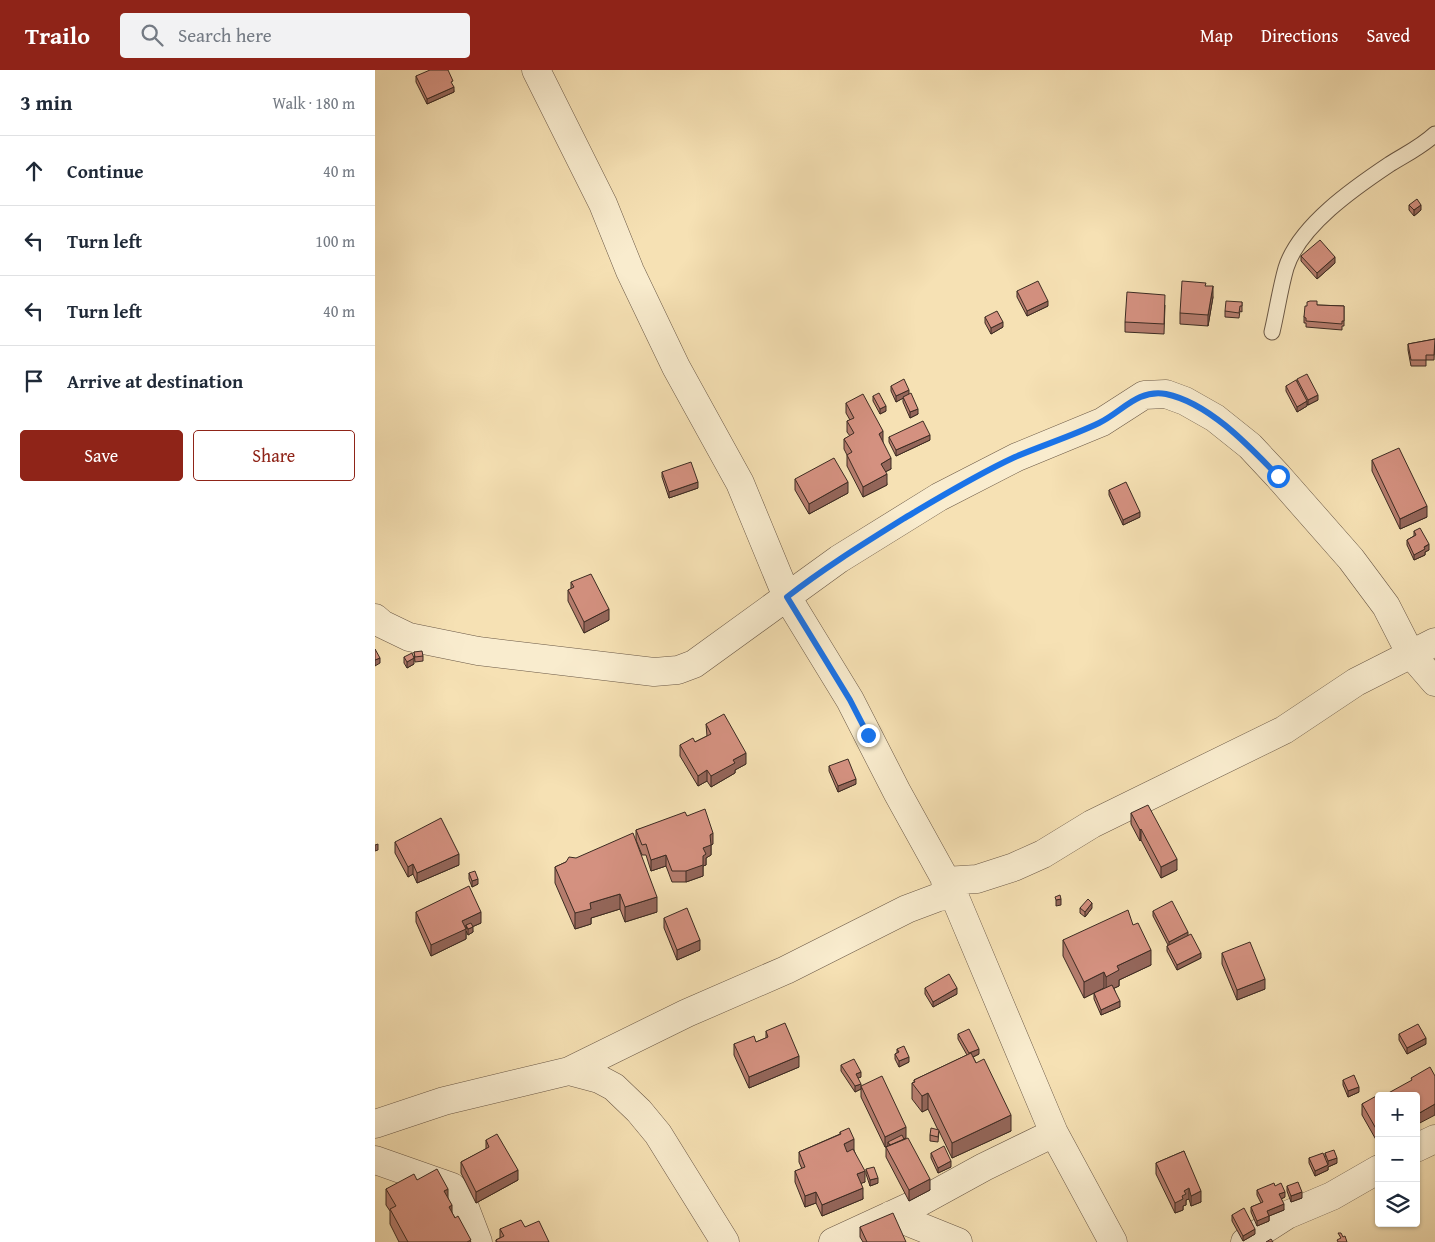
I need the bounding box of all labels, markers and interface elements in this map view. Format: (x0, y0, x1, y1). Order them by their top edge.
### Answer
search box (120, 13, 470, 58)
text: Trailo (25, 18, 90, 53)
icon: search (138, 21, 166, 49)
text: Search here (178, 21, 272, 49)
text: Map (1200, 22, 1233, 49)
text: Directions (1261, 22, 1338, 49)
text: Saved (1366, 22, 1410, 49)
text: 3 min (20, 87, 72, 118)
text: Walk · 180 m (272, 91, 355, 115)
icon: ahead (20, 157, 48, 185)
text: Continue (67, 157, 144, 185)
text: 40 m (323, 159, 355, 183)
icon: left (20, 227, 48, 255)
text: Turn left (67, 227, 142, 255)
text: 100 m (315, 229, 355, 253)
icon: left (20, 297, 48, 325)
text: Turn left (67, 297, 142, 325)
text: 40 m (323, 299, 355, 323)
icon: arrive (20, 367, 48, 395)
text: Arrive at destination (67, 367, 243, 395)
button: Save (20, 430, 183, 481)
button: Share (193, 430, 355, 481)
route start (1267, 465, 1290, 488)
route end (857, 724, 880, 747)
map controls (1375, 1092, 1420, 1227)
button: + (1375, 1092, 1420, 1137)
button: − (1375, 1137, 1420, 1182)
button: layers (1375, 1182, 1420, 1227)

